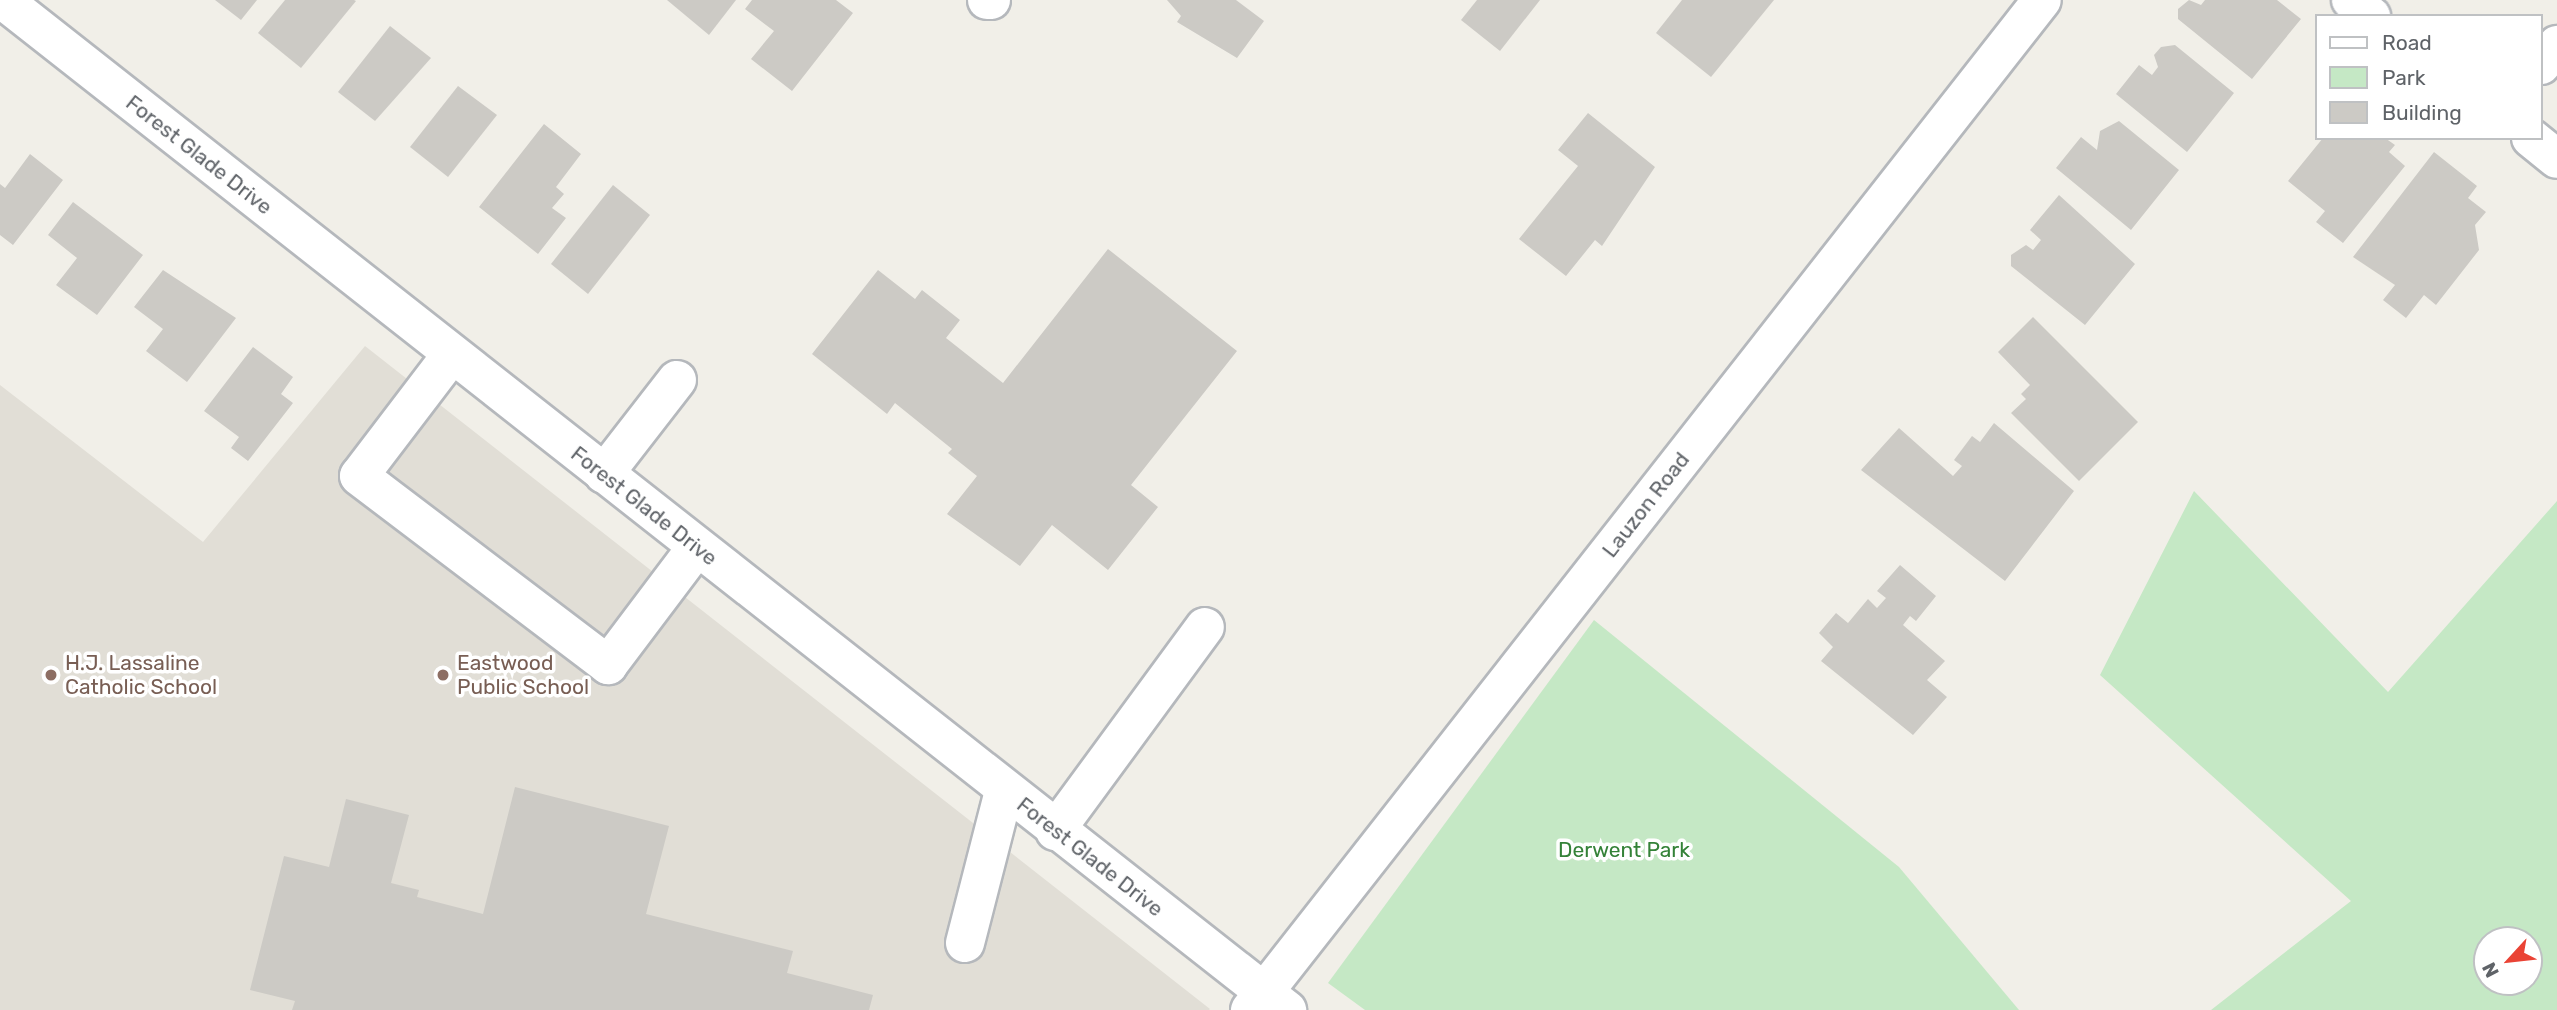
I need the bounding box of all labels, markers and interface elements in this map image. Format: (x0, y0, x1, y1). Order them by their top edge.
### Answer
legend (2316, 14, 2543, 140)
text: Road (2382, 30, 2432, 55)
text: Park (2382, 65, 2426, 90)
street label: Forest Glade Drive (121, 90, 277, 220)
text: Building (2382, 100, 2462, 125)
street label: Forest Glade Drive (566, 441, 722, 571)
street label: Lauzon Road (1597, 447, 1695, 563)
place label: H.J. Lassaline Catholic School (65, 650, 217, 700)
place label: Eastwood Public School (457, 650, 589, 700)
marker: H.J. Lassaline Catholic School (43, 667, 59, 683)
marker: Eastwood Public School (435, 667, 451, 683)
street label: Forest Glade Drive (1012, 792, 1168, 922)
park label: Derwent Park (1558, 837, 1690, 863)
north arrow (2473, 926, 2543, 996)
text: N (2477, 959, 2504, 981)

